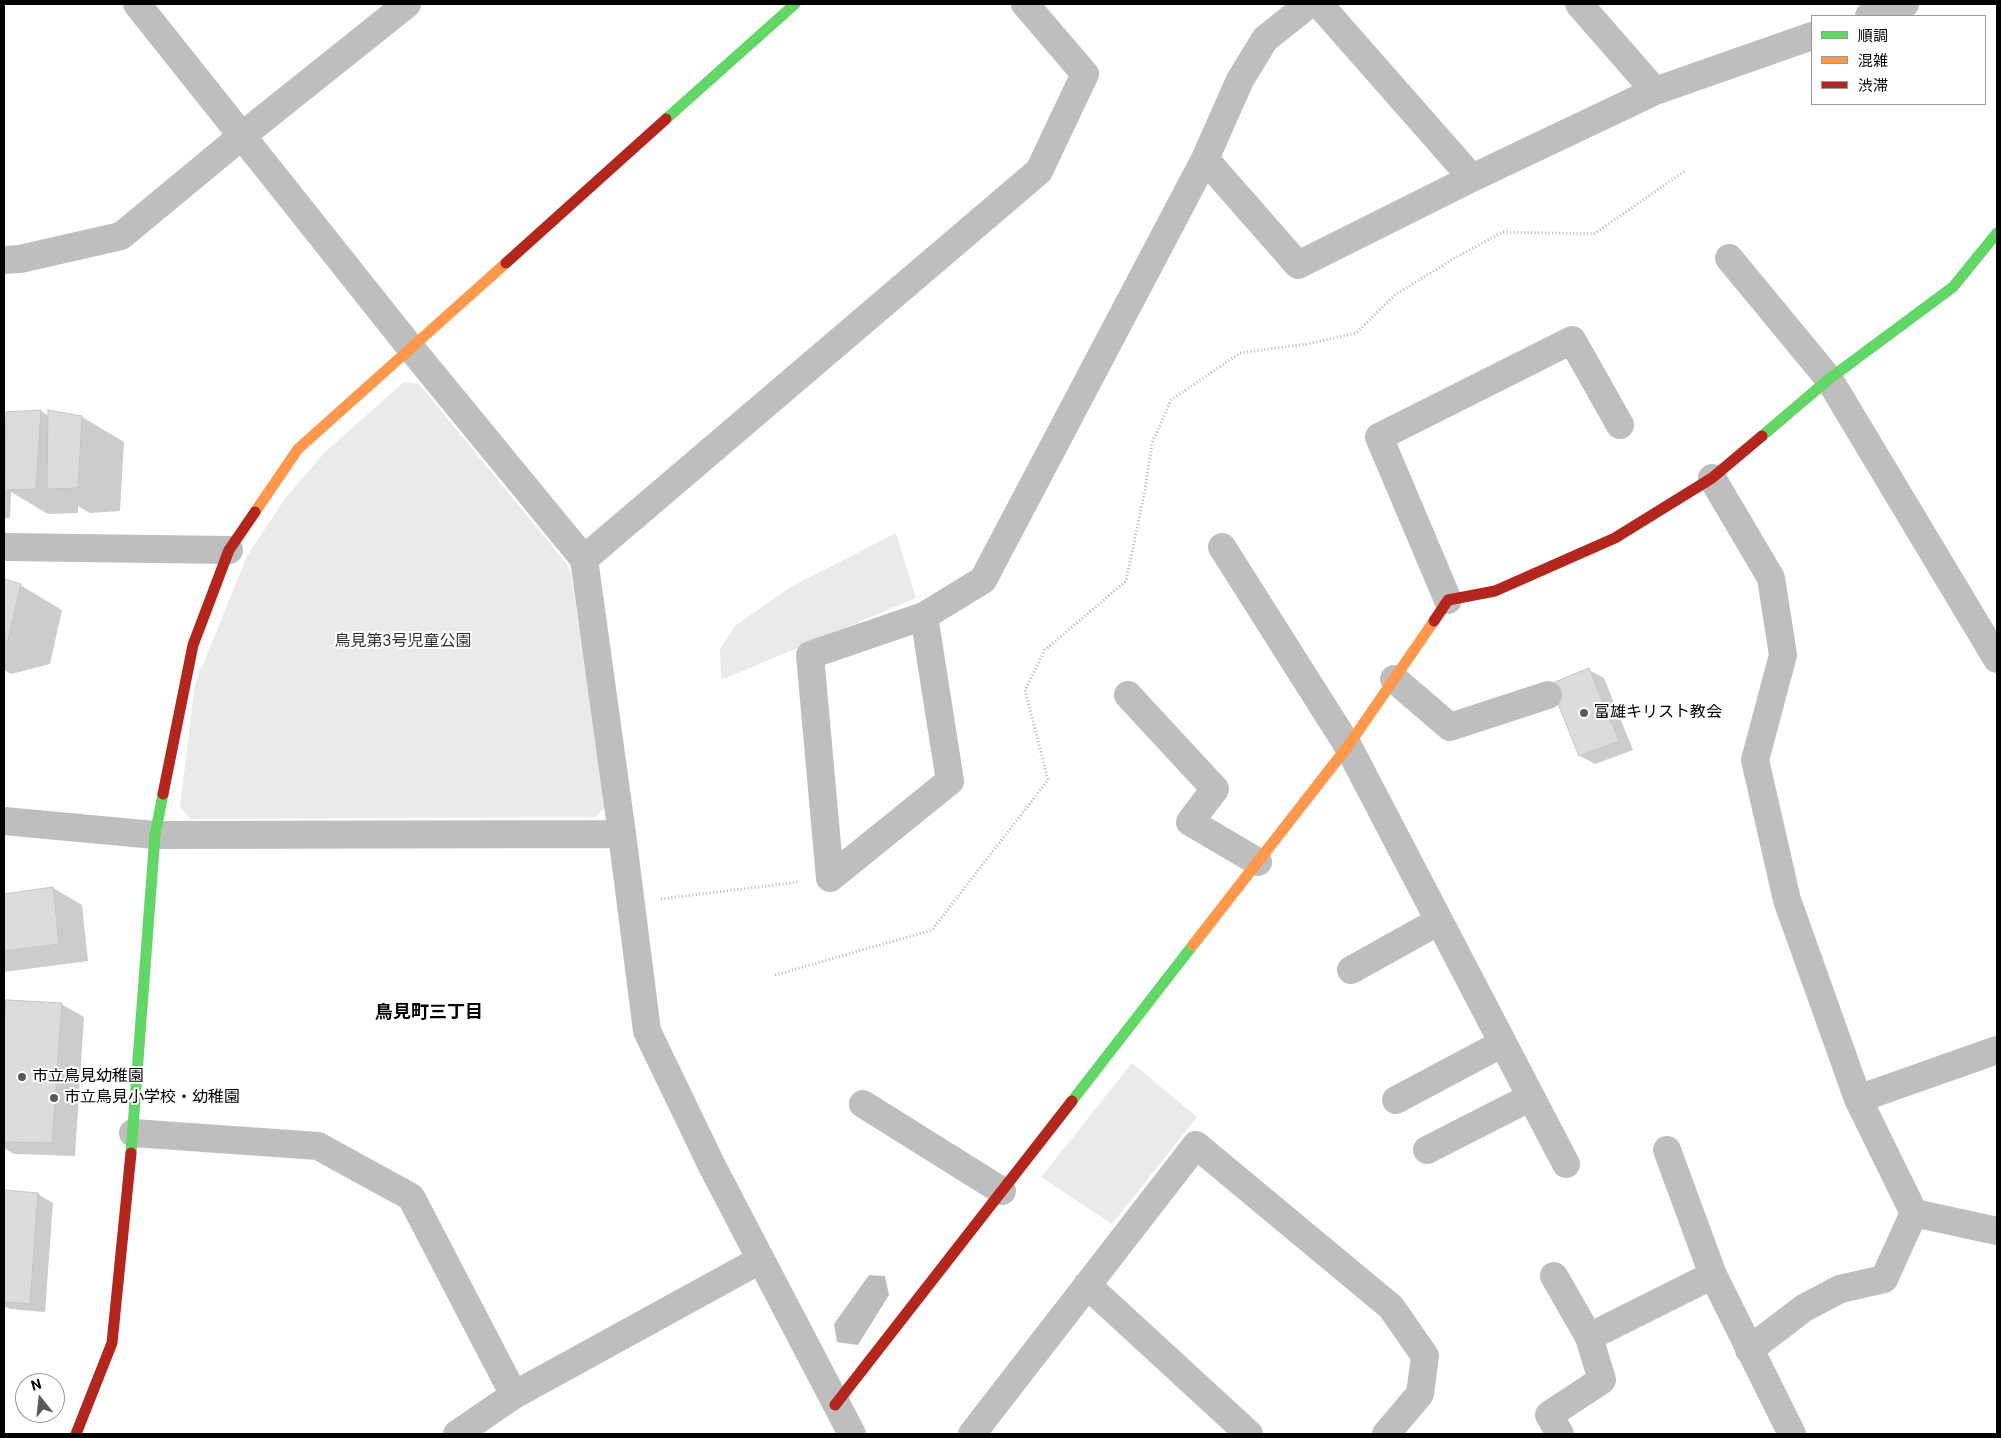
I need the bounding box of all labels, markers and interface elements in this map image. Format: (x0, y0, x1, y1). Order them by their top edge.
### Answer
legend (1811, 15, 1986, 105)
text: 順調 (1858, 27, 1888, 45)
text: 混雑 (1858, 52, 1888, 70)
text: 渋滞 (1858, 77, 1888, 95)
park label: 鳥見第3号児童公園 (335, 632, 471, 652)
place label: 富雄キリスト教会 (1594, 703, 1722, 723)
marker: 富雄キリスト教会 (1578, 707, 1590, 719)
district label: 鳥見町三丁目 (375, 1002, 483, 1024)
place label: 市立鳥見幼稚園 (32, 1067, 144, 1087)
marker: 市立鳥見幼稚園 (16, 1071, 28, 1083)
place label: 市立鳥見小学校・幼稚園 (64, 1088, 240, 1108)
marker: 市立鳥見小学校・幼稚園 (48, 1092, 60, 1104)
north arrow (15, 1373, 65, 1423)
text: N (29, 1375, 43, 1394)

